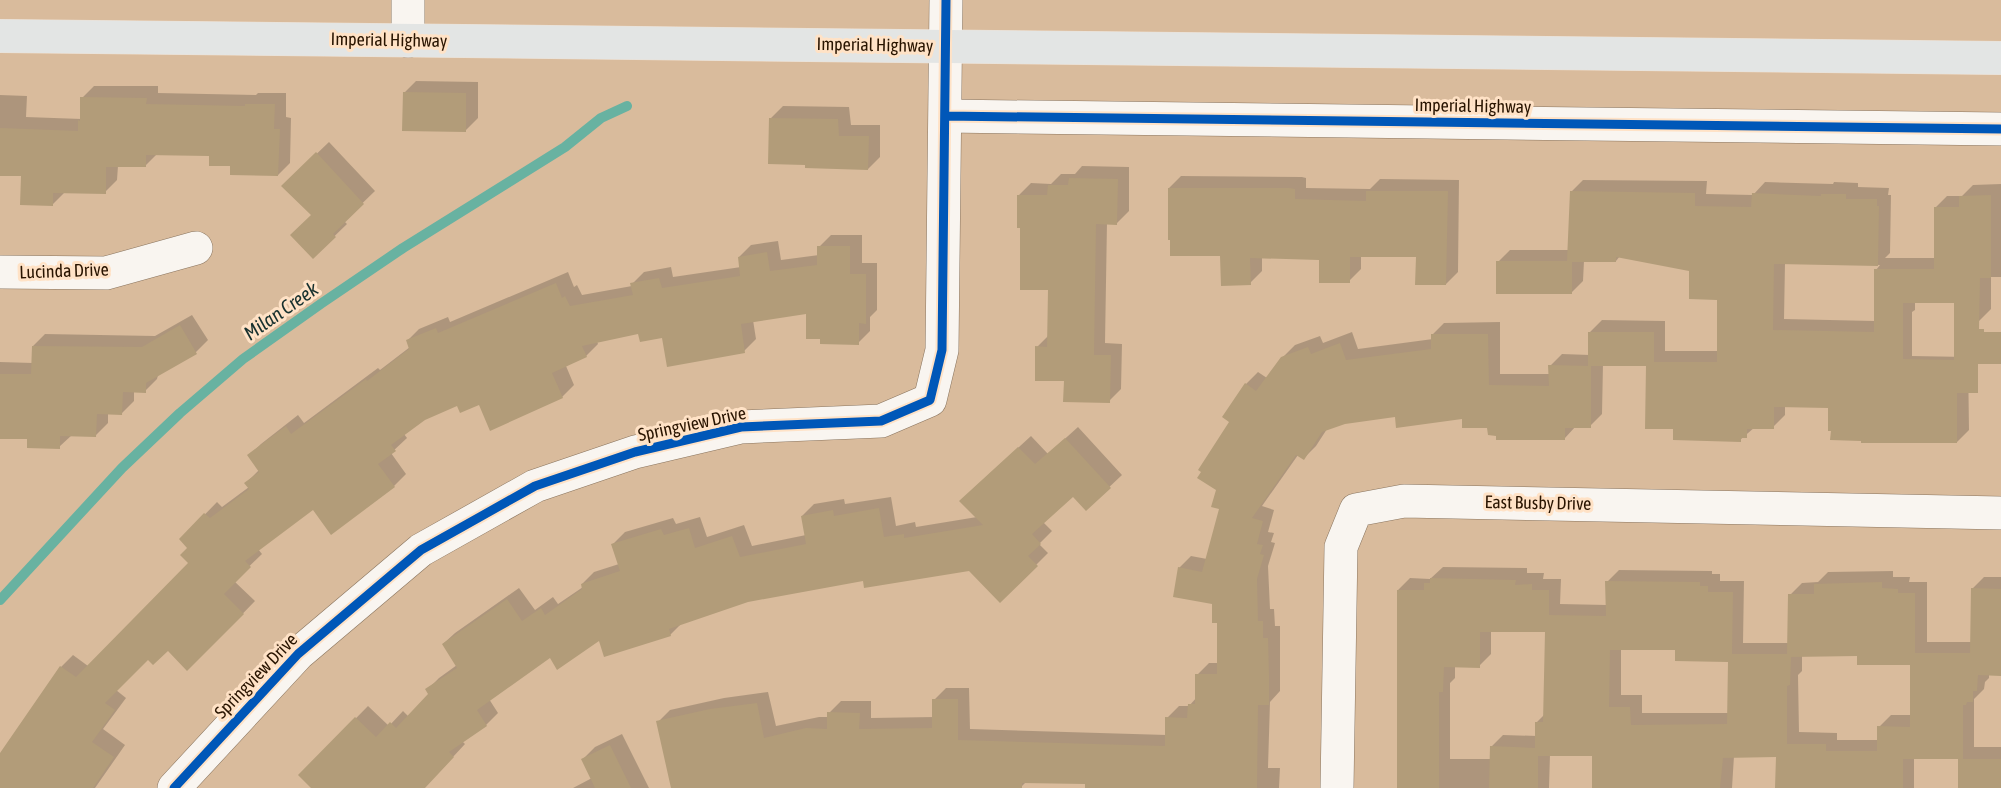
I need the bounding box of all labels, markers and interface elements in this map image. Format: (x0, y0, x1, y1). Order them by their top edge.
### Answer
street label: Imperial Highway (330, 28, 448, 51)
street label: Imperial Highway (816, 33, 934, 56)
street label: Imperial Highway (1414, 94, 1532, 117)
street label: Lucinda Drive (19, 258, 109, 283)
water label: Milan Creek (239, 277, 323, 345)
street label: Springview Drive (636, 402, 748, 445)
street label: East Busby Drive (1484, 491, 1592, 514)
street label: Springview Drive (210, 629, 301, 722)

